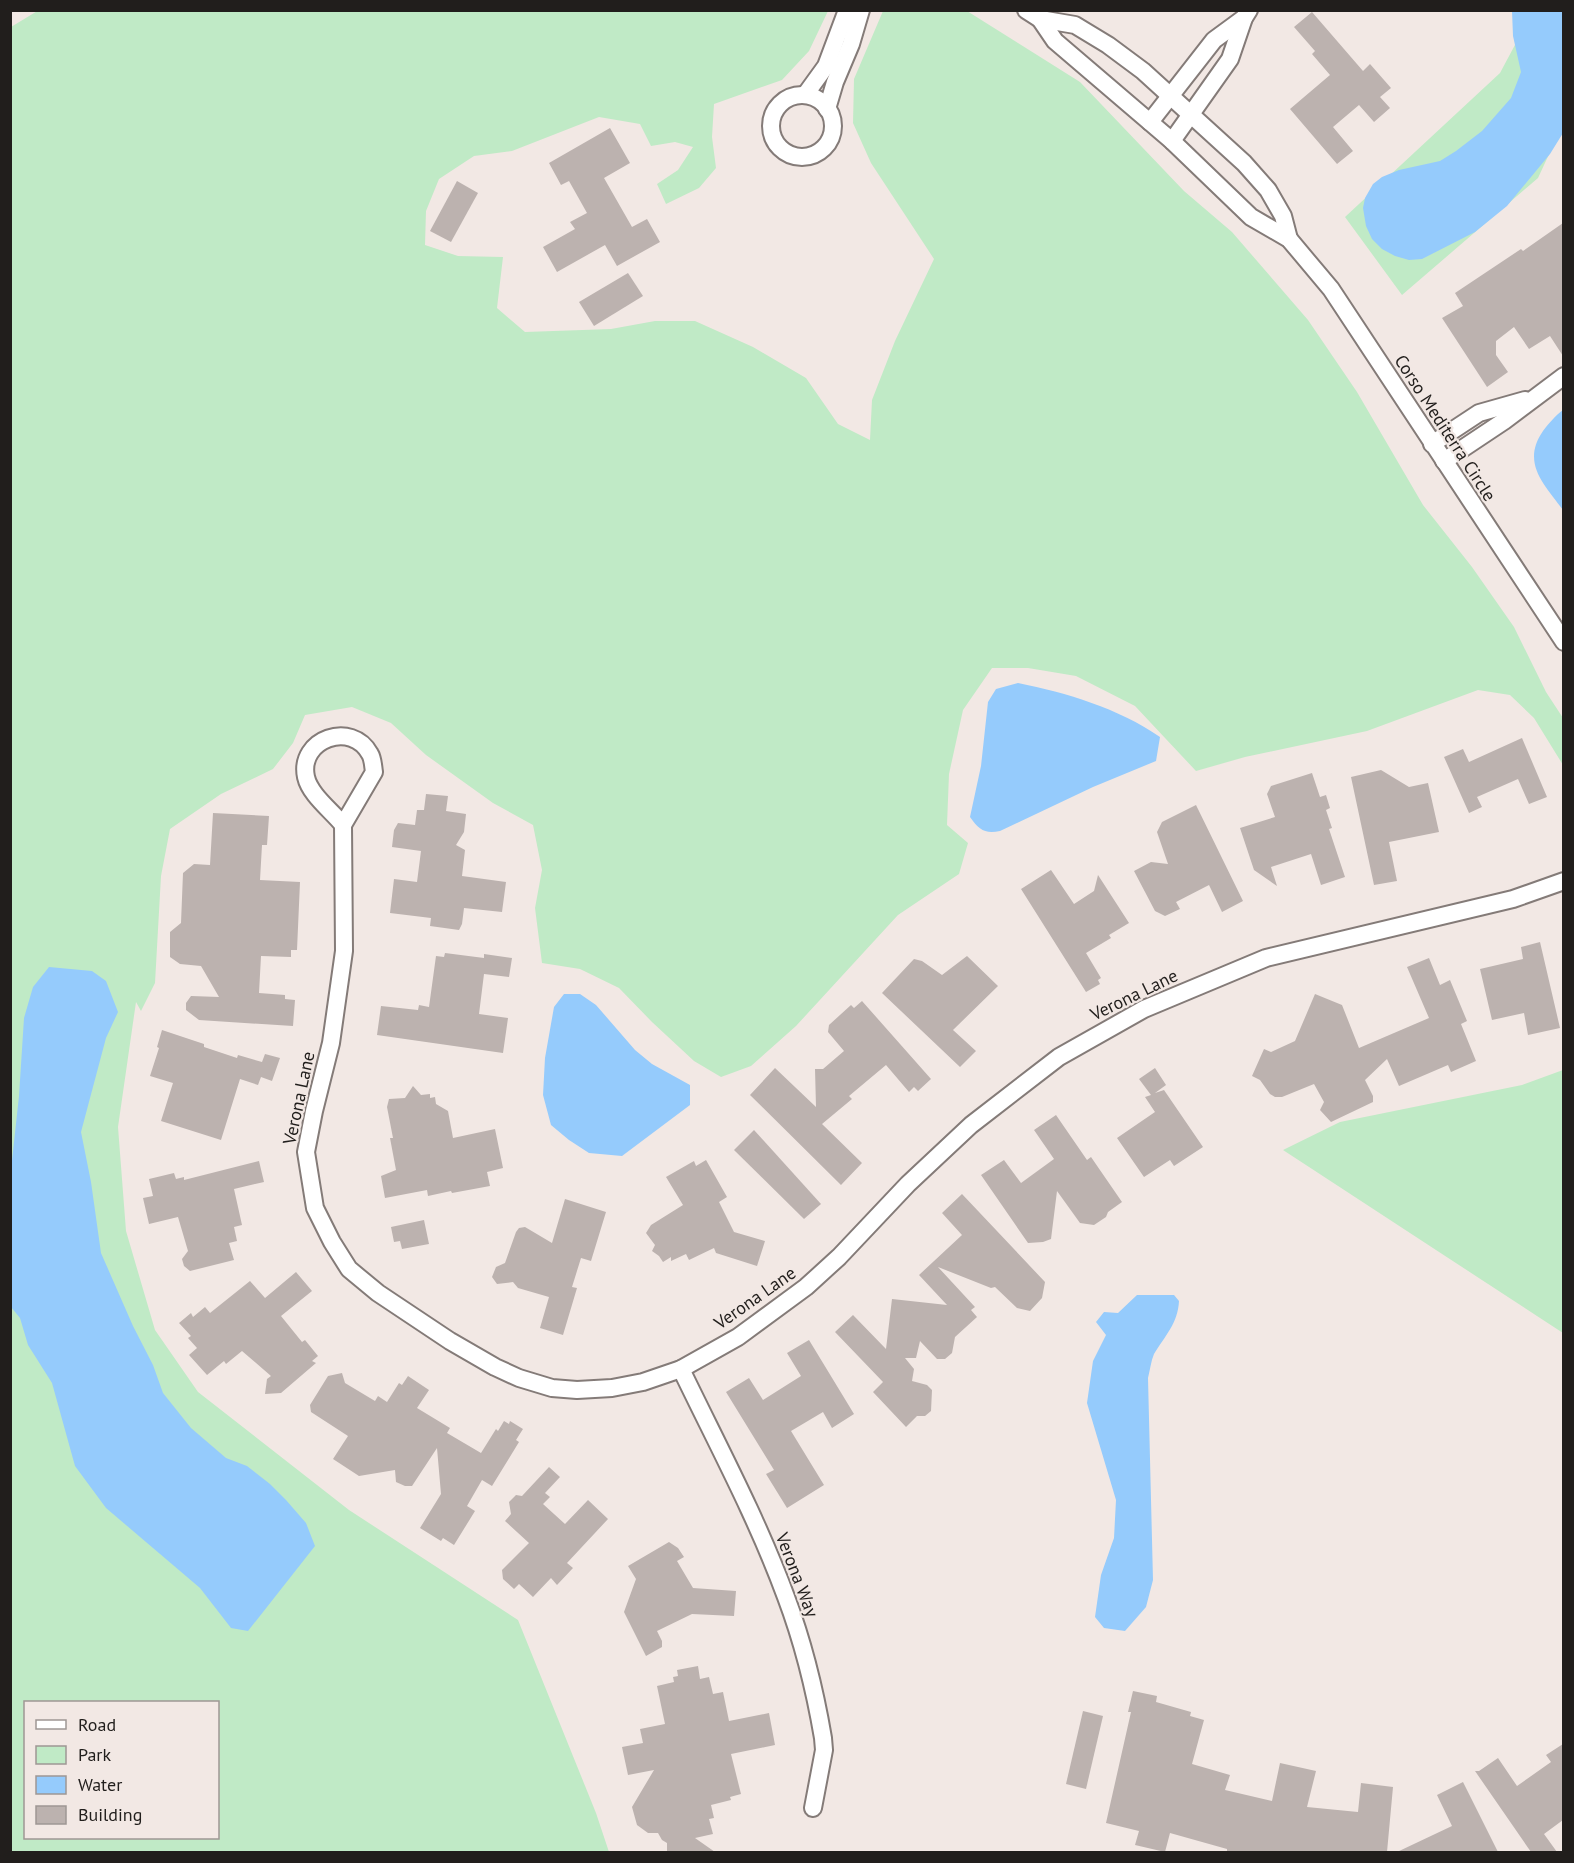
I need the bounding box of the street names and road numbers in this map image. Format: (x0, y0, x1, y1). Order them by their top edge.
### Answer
street label: Corso Mediterra Circle (1389, 350, 1501, 505)
street label: Verona Lane (1085, 963, 1181, 1026)
street label: Verona Lane (277, 1049, 320, 1148)
street label: Verona Lane (709, 1261, 800, 1335)
street label: Verona Way (770, 1528, 824, 1621)

